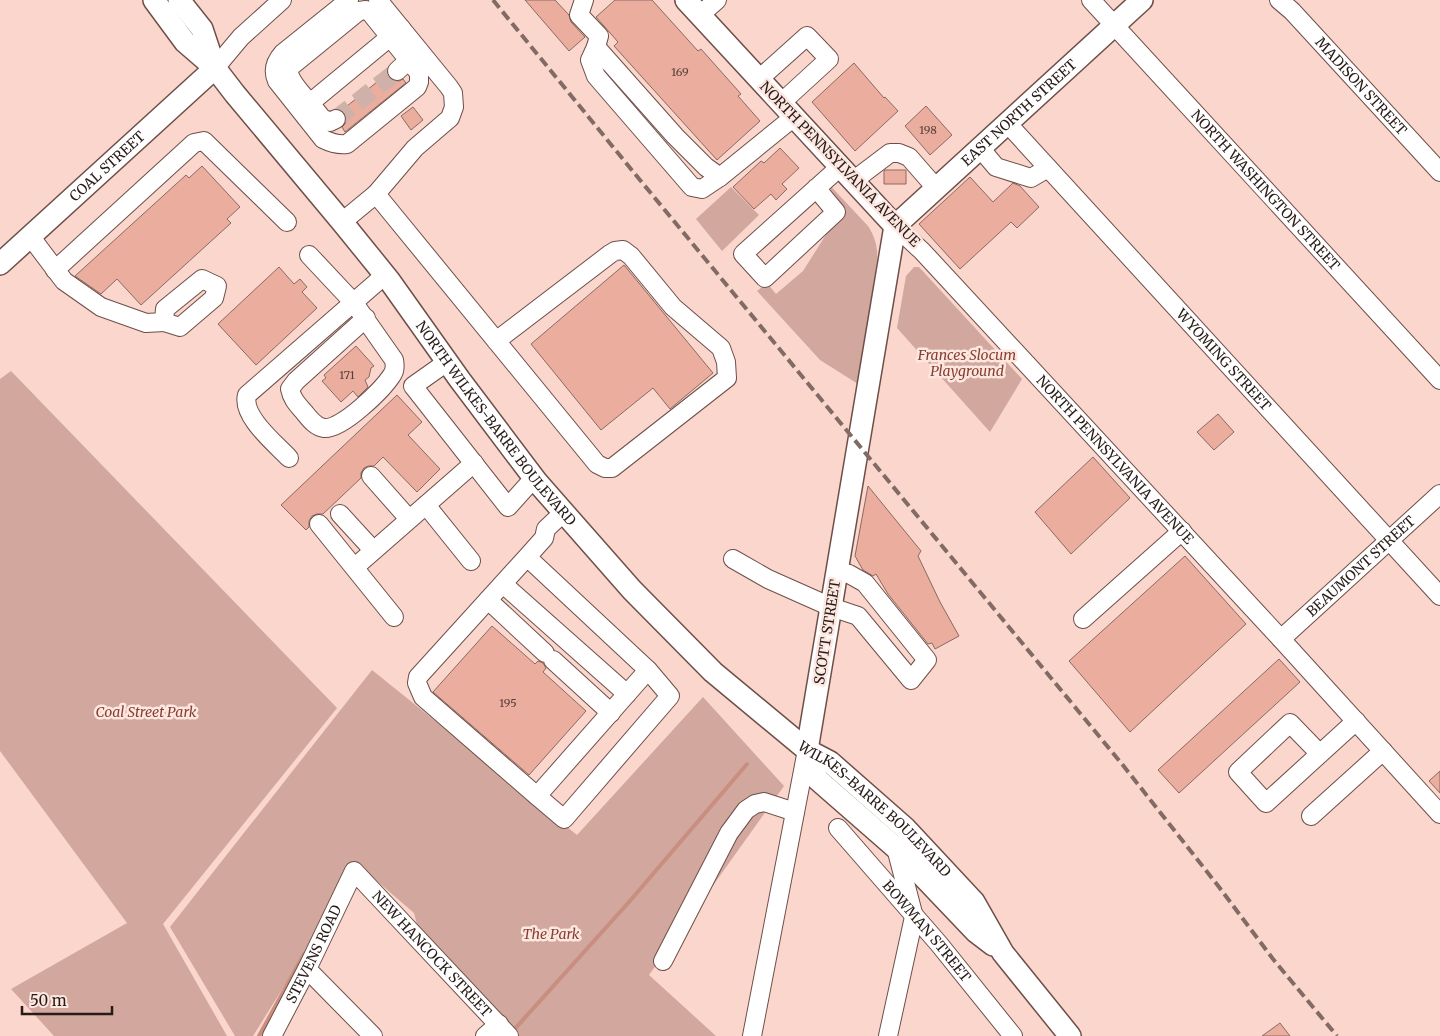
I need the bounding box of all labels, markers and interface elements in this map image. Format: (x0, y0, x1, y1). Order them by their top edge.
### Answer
street label: MADISON STREET (1311, 33, 1411, 139)
street label: EAST NORTH STREET (958, 55, 1081, 170)
house number: 169 (671, 65, 689, 79)
street label: NORTH PENNSYLVANIA AVENUE (756, 77, 924, 251)
street label: NORTH WASHINGTON STREET (1187, 106, 1344, 274)
house number: 198 (919, 123, 937, 137)
street label: COAL STREET (66, 127, 149, 205)
street label: WYOMING STREET (1172, 304, 1275, 415)
street label: NORTH WILKES-BARRE BOULEVARD (412, 317, 580, 530)
park label: Frances Slocum Playground (917, 346, 1016, 380)
house number: 171 (339, 368, 355, 382)
street label: NORTH PENNSYLVANIA AVENUE (1033, 372, 1198, 548)
street label: BEAUMONT STREET (1303, 512, 1419, 620)
street label: SCOTT STREET (810, 578, 844, 686)
house number: 195 (499, 696, 517, 710)
park label: Coal Street Park (96, 703, 197, 721)
street label: WILKES-BARRE BOULEVARD (793, 737, 955, 881)
street label: BOWMAN STREET (879, 877, 975, 986)
street label: NEW HANCOCK STREET (368, 887, 496, 1021)
street label: STEVENS ROAD (282, 901, 346, 1006)
park label: The Park (522, 925, 580, 943)
scale bar (22, 984, 112, 1016)
text: 50 m (30, 991, 67, 1010)

